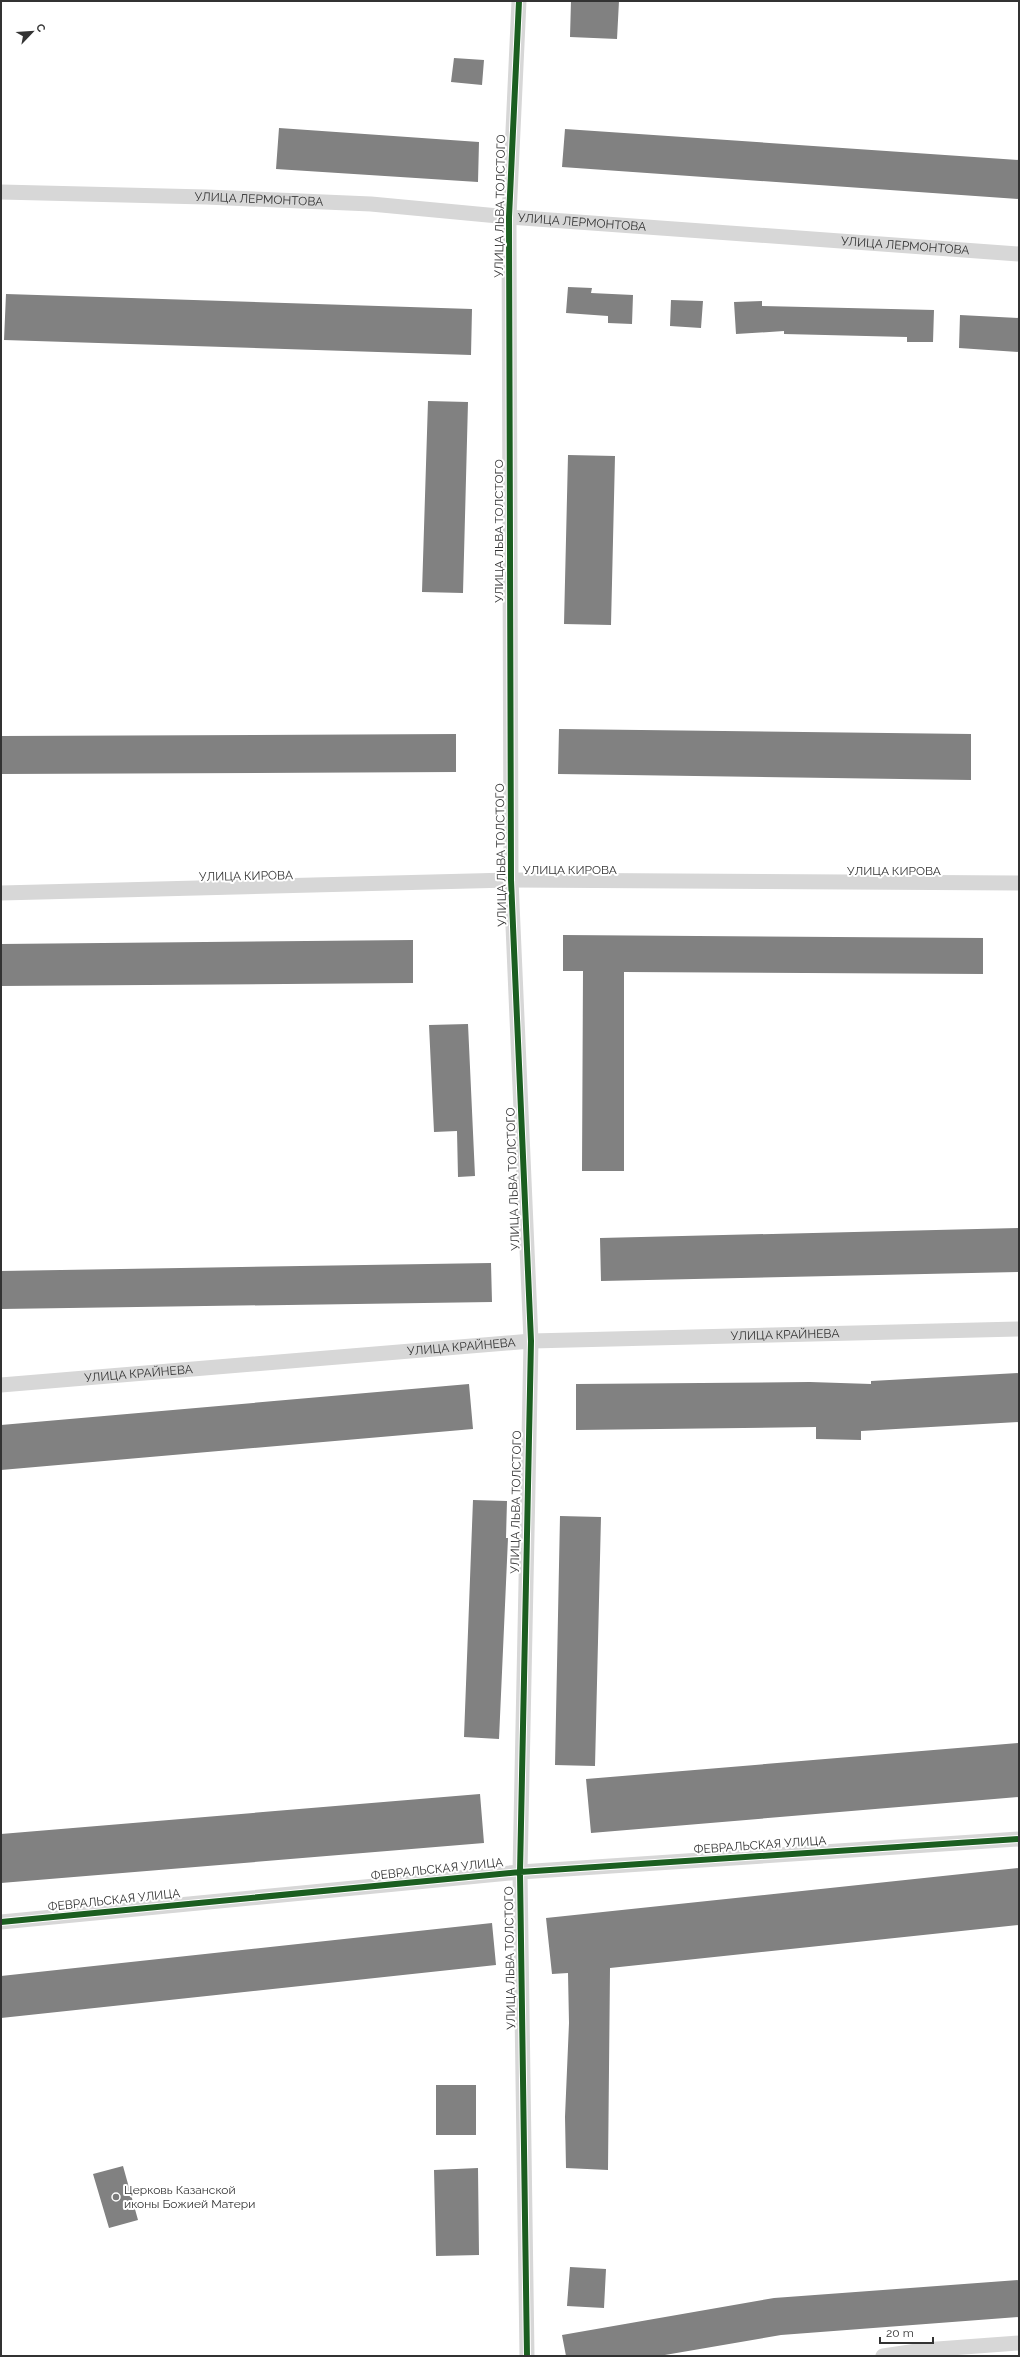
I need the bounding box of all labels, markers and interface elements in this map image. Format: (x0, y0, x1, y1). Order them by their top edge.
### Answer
north arrow (12, 12, 52, 52)
text: С (33, 22, 48, 35)
street label: УЛИЦА ЛЬВА ТОЛСТОГО (492, 134, 508, 278)
street label: УЛИЦА ЛЕРМОНТОВА (194, 190, 324, 209)
street label: УЛИЦА ЛЕРМОНТОВА (517, 211, 647, 234)
street label: УЛИЦА ЛЕРМОНТОВА (840, 234, 970, 257)
street label: УЛИЦА ЛЬВА ТОЛСТОГО (492, 459, 506, 603)
street label: УЛИЦА ЛЬВА ТОЛСТОГО (493, 783, 509, 927)
street label: УЛИЦА КИРОВА (523, 863, 617, 877)
street label: УЛИЦА КИРОВА (847, 864, 941, 878)
street label: УЛИЦА КИРОВА (199, 868, 293, 884)
street label: УЛИЦА ЛЬВА ТОЛСТОГО (504, 1107, 522, 1251)
street label: УЛИЦА КРАЙНЕВА (731, 1326, 840, 1343)
street label: УЛИЦА КРАЙНЕВА (407, 1335, 516, 1358)
street label: УЛИЦА КРАЙНЕВА (84, 1362, 193, 1385)
street label: УЛИЦА ЛЬВА ТОЛСТОГО (508, 1430, 524, 1574)
street label: ФЕВРАЛЬСКАЯ УЛИЦА (693, 1833, 827, 1857)
street label: ФЕВРАЛЬСКАЯ УЛИЦА (370, 1855, 504, 1883)
street label: ФЕВРАЛЬСКАЯ УЛИЦА (47, 1886, 181, 1914)
street label: УЛИЦА ЛЬВА ТОЛСТОГО (502, 1886, 518, 2030)
place label: Церковь Казанской иконы Божией Матери (124, 2183, 255, 2211)
marker: Церковь Казанской иконы Божией Матери (111, 2192, 121, 2202)
scale bar (880, 2319, 933, 2345)
text: 20 m (886, 2326, 914, 2340)

